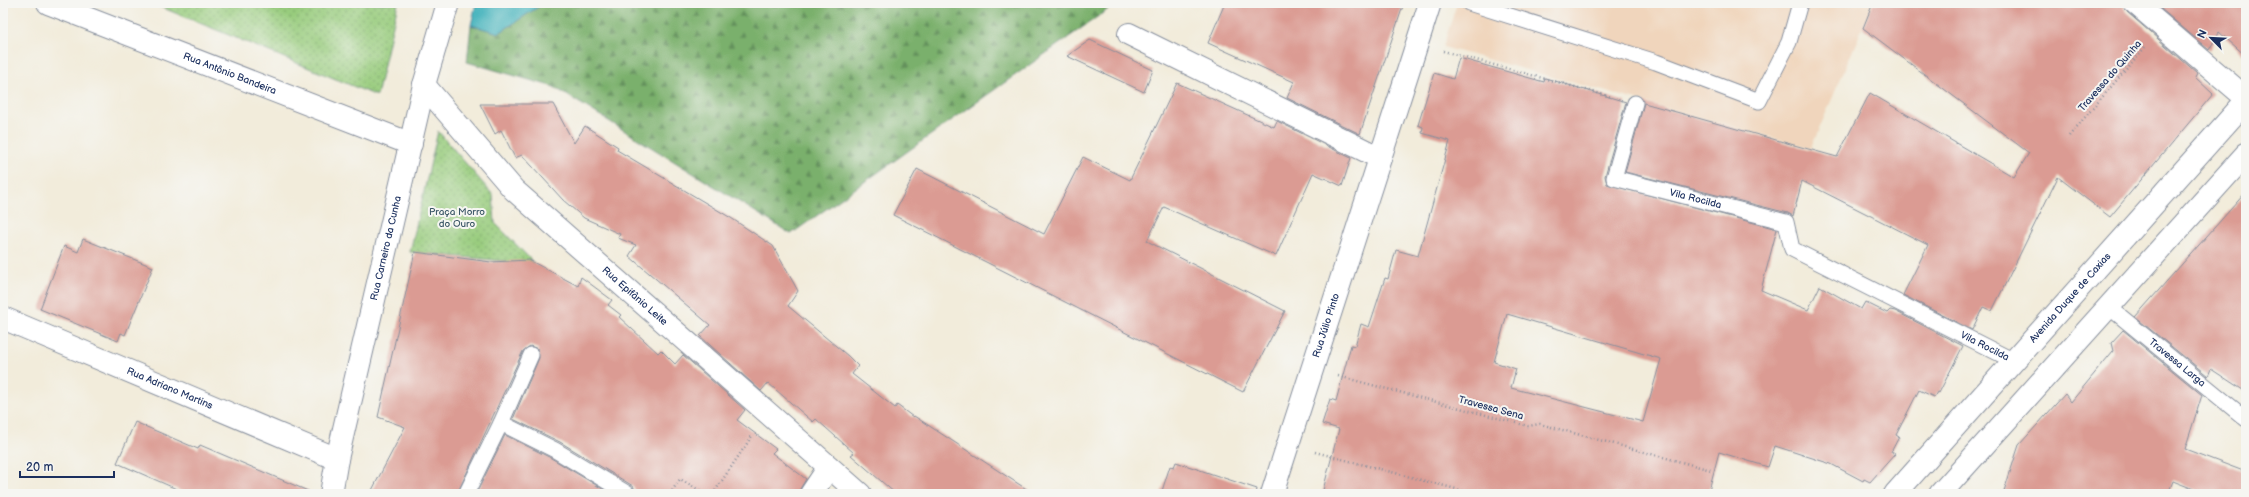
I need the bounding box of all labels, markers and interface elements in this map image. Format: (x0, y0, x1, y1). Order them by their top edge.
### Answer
north arrow (2191, 18, 2231, 58)
text: N (2195, 28, 2210, 41)
street label: Travessa do Quinha (2076, 38, 2144, 114)
street label: Rua Antônio Bandeira (181, 50, 278, 97)
street label: Vila Rocilda (1668, 186, 1723, 211)
street label: Rua Carneiro da Cunha (368, 194, 404, 302)
park label: Praça Morro do Ouro (429, 206, 485, 230)
street label: Avenida Duque de Caxias (2027, 250, 2113, 345)
street label: Rua Epifânio Leite (600, 264, 670, 328)
street label: Rua Júlio Pinto (1310, 291, 1342, 359)
street label: Vila Rocilda (1958, 329, 2011, 364)
street label: Travessa Larga (2146, 336, 2208, 390)
street label: Rua Adriano Martins (125, 365, 215, 412)
street label: Travessa Sena (1457, 394, 1525, 422)
scale bar (20, 453, 114, 479)
text: 20 m (26, 460, 53, 475)

